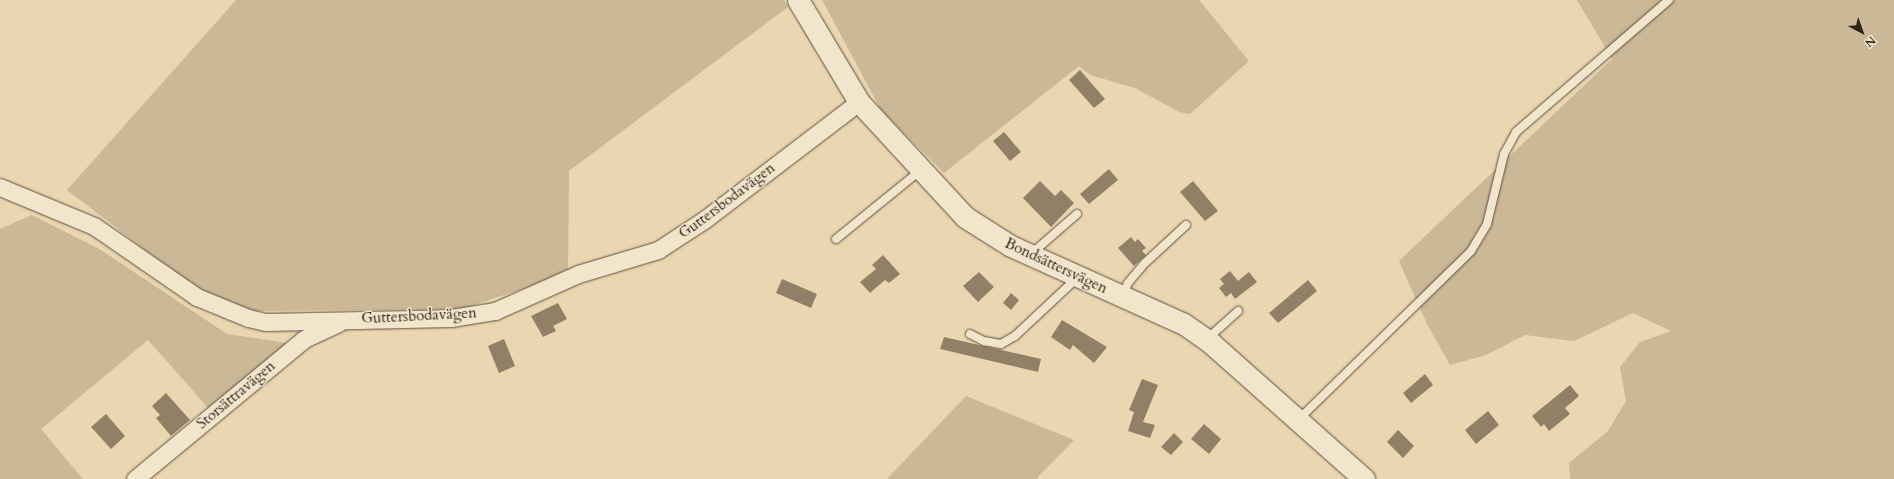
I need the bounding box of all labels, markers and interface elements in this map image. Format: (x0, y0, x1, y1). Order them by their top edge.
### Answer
north arrow (1842, 12, 1882, 52)
text: N (1862, 33, 1879, 50)
street label: Guttersbodavägen (675, 159, 779, 243)
street label: Bondsättersvägen (1002, 234, 1110, 298)
street label: Guttersbodavägen (361, 304, 477, 328)
street label: Storsättravägen (193, 357, 279, 433)

